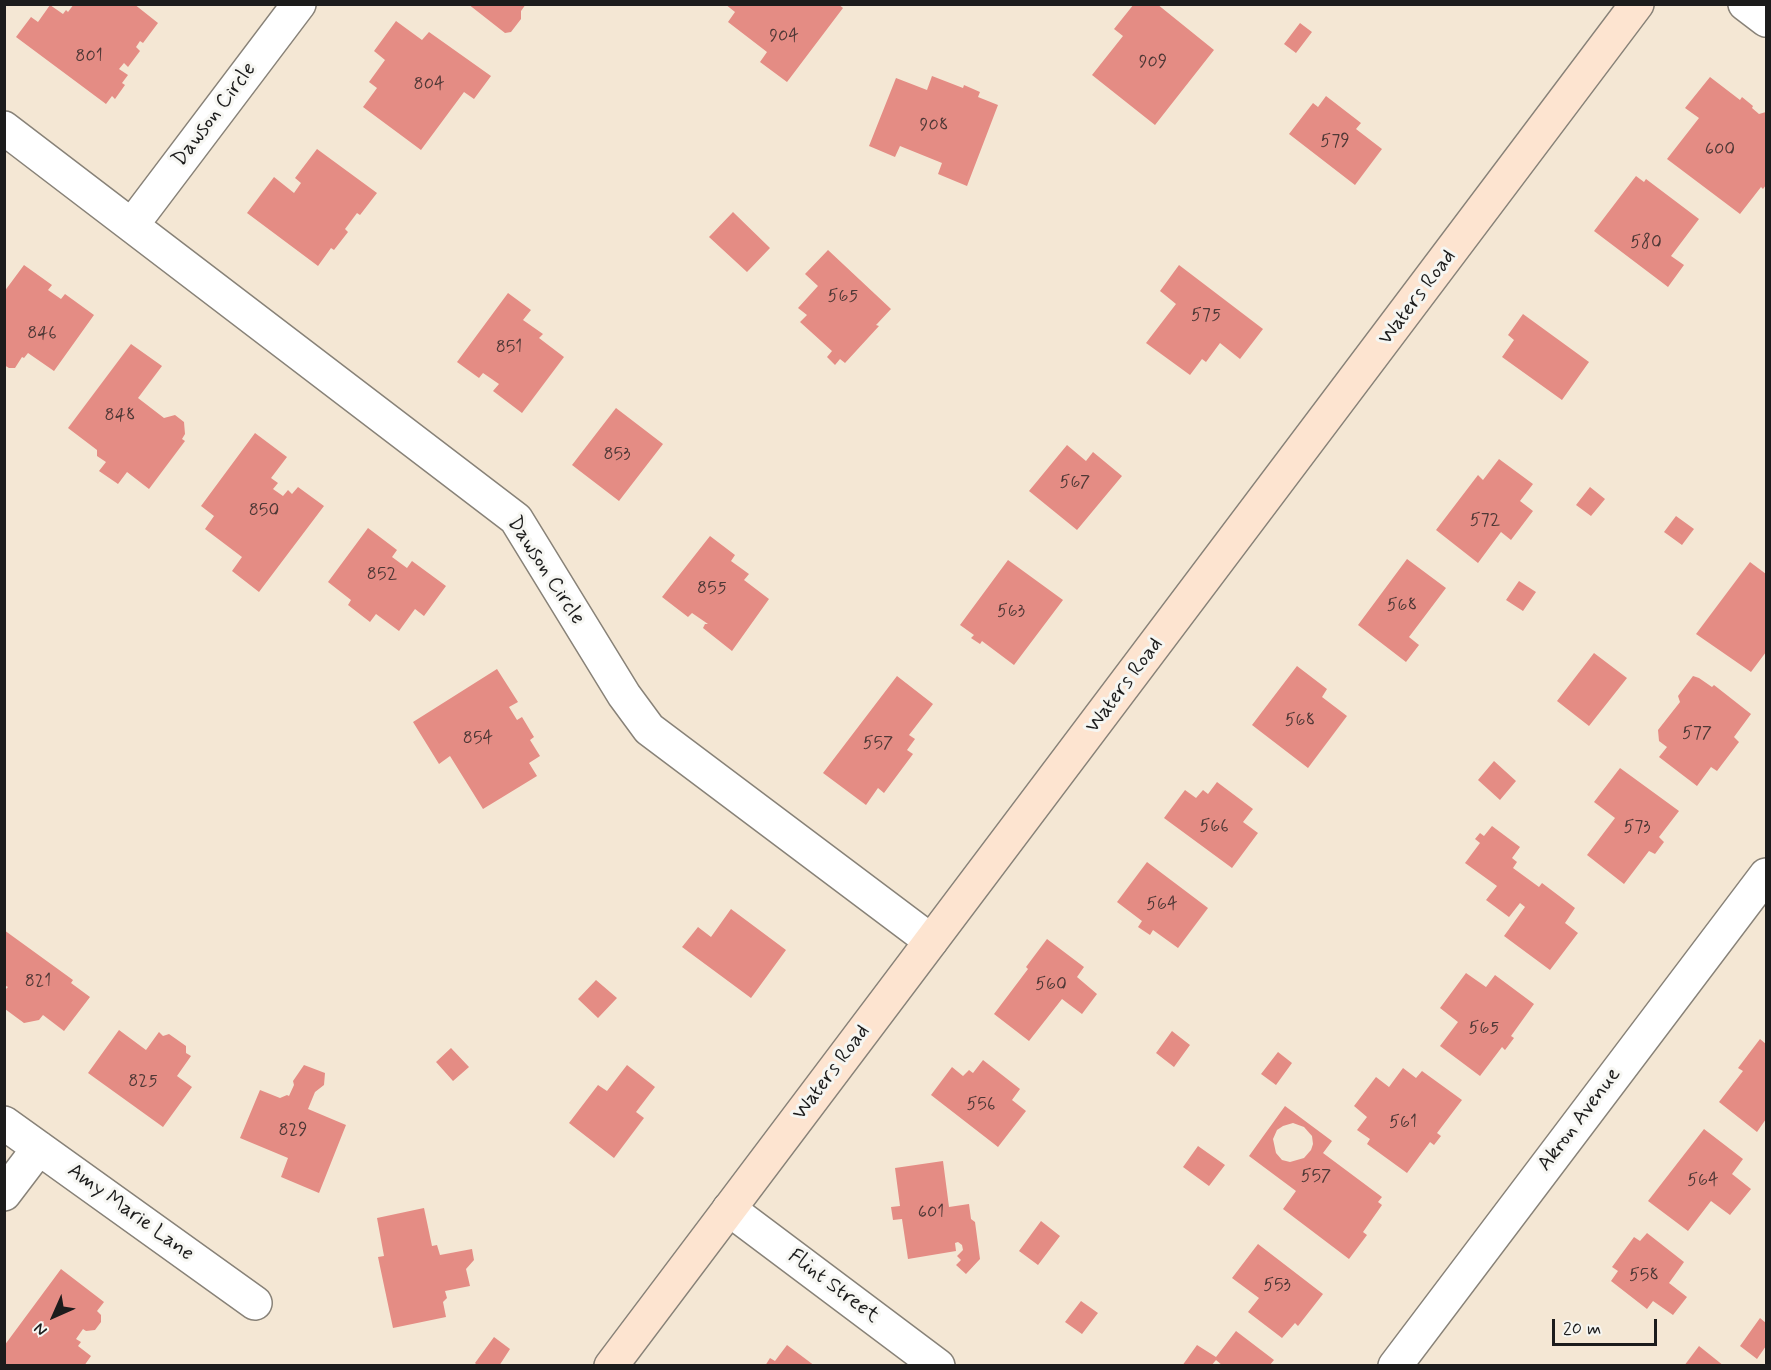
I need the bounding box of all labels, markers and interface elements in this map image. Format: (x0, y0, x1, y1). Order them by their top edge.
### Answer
house number: 904 (769, 26, 799, 48)
house number: 801 (75, 46, 103, 68)
house number: 909 (1139, 52, 1167, 74)
street label: Dawson Circle (168, 58, 262, 172)
house number: 804 (413, 74, 445, 96)
house number: 908 (920, 115, 948, 137)
house number: 579 (1320, 131, 1350, 153)
house number: 600 (1705, 139, 1735, 161)
house number: 580 (1630, 232, 1662, 254)
street label: Waters Road (1374, 245, 1462, 351)
house number: 565 (828, 286, 858, 308)
house number: 575 (1191, 305, 1221, 327)
house number: 846 (27, 323, 57, 345)
house number: 851 (496, 337, 522, 359)
house number: 848 (105, 405, 135, 427)
house number: 853 (603, 444, 631, 466)
house number: 567 (1060, 472, 1090, 494)
house number: 850 (249, 500, 279, 522)
house number: 572 (1470, 510, 1500, 532)
street label: Dawson Circle (501, 512, 589, 630)
house number: 852 (367, 564, 397, 586)
house number: 855 (697, 578, 727, 600)
house number: 568 (1387, 595, 1417, 617)
house number: 563 (997, 601, 1025, 623)
street label: Waters Road (1081, 633, 1169, 739)
house number: 568 (1285, 710, 1315, 732)
house number: 577 (1682, 723, 1712, 745)
house number: 854 (463, 728, 493, 750)
house number: 557 (863, 733, 893, 755)
house number: 566 (1199, 816, 1229, 838)
house number: 573 (1623, 817, 1651, 839)
house number: 564 (1146, 894, 1178, 916)
house number: 821 (25, 971, 51, 993)
house number: 560 (1035, 974, 1067, 996)
house number: 565 (1469, 1018, 1499, 1040)
street label: Waters Road (788, 1020, 876, 1126)
street label: Akron Avenue (1533, 1063, 1627, 1177)
house number: 825 (128, 1071, 158, 1093)
house number: 556 (967, 1094, 995, 1116)
house number: 561 (1389, 1112, 1417, 1134)
house number: 829 (278, 1120, 308, 1142)
street label: Amy Marie Lane (62, 1159, 198, 1267)
house number: 557 (1301, 1166, 1331, 1188)
house number: 564 (1687, 1170, 1719, 1192)
house number: 601 (918, 1202, 944, 1224)
street label: Flint Street (782, 1245, 884, 1329)
house number: 558 (1629, 1265, 1659, 1287)
house number: 553 (1263, 1275, 1291, 1297)
north arrow (24, 1286, 84, 1346)
scale bar (1555, 1307, 1660, 1345)
text: 20 m (1563, 1317, 1601, 1341)
text: N (30, 1318, 52, 1340)

